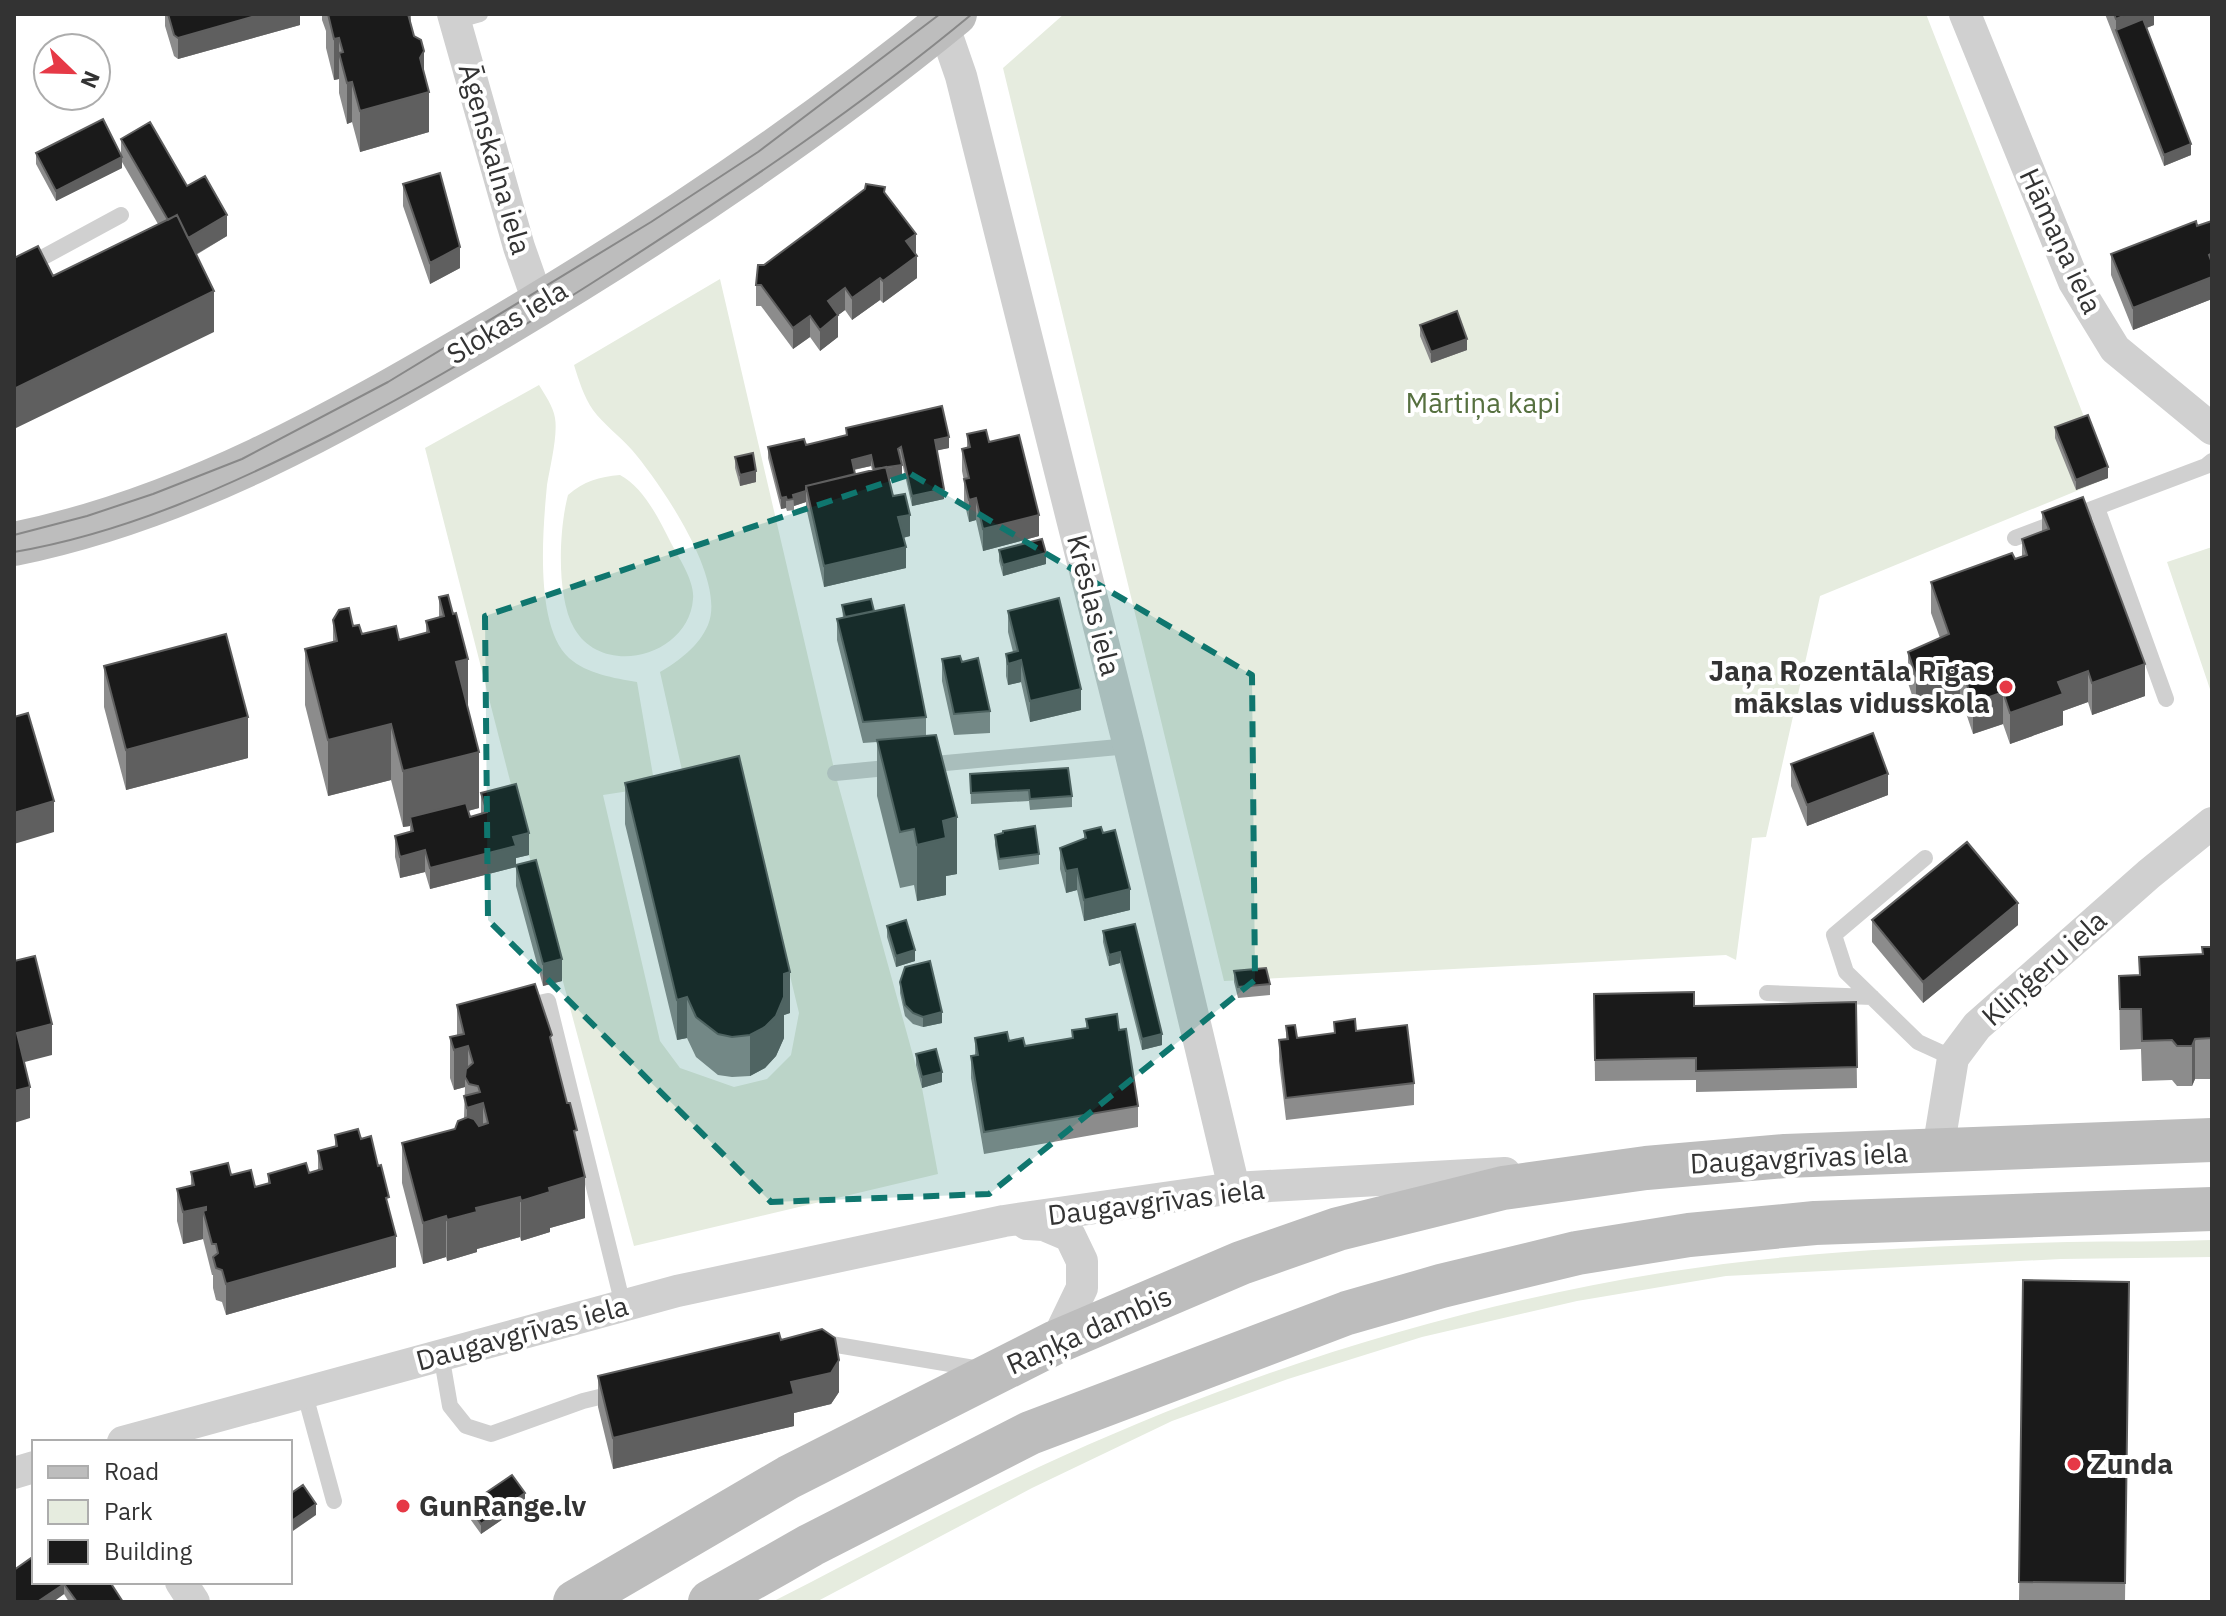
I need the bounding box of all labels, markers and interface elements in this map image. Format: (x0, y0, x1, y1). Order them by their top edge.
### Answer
north arrow (32, 32, 112, 112)
street label: Āgenskalna iela (451, 59, 540, 259)
text: N (74, 67, 107, 93)
street label: Hāmaņa iela (2012, 162, 2111, 320)
street label: Slokas iela (440, 271, 574, 372)
park label: Mārtiņa kapi (1405, 384, 1561, 421)
street label: Krēslas iela (1059, 530, 1130, 679)
place label: Jaņa Rozentāla Rīgas mākslas vidusskola (1709, 652, 1990, 721)
marker: Jaņa Rozentāla Rīgas mākslas vidusskola (1997, 678, 2015, 696)
street label: Kliņģeru iela (1973, 902, 2114, 1034)
street label: Daugavgrīvas iela (1689, 1133, 1909, 1182)
street label: Daugavgrīvas iela (1045, 1170, 1267, 1233)
street label: Raņķa dambis (1000, 1277, 1177, 1382)
street label: Daugavgrīvas iela (412, 1286, 632, 1379)
legend (32, 1440, 292, 1584)
place label: Zunda (2090, 1445, 2173, 1482)
text: Road (104, 1455, 159, 1487)
marker: Zunda (2065, 1455, 2083, 1473)
place label: GunRange.lv (419, 1487, 586, 1524)
text: Park (104, 1495, 153, 1527)
marker: GunRange.lv (394, 1497, 412, 1515)
text: Building (104, 1535, 192, 1567)

